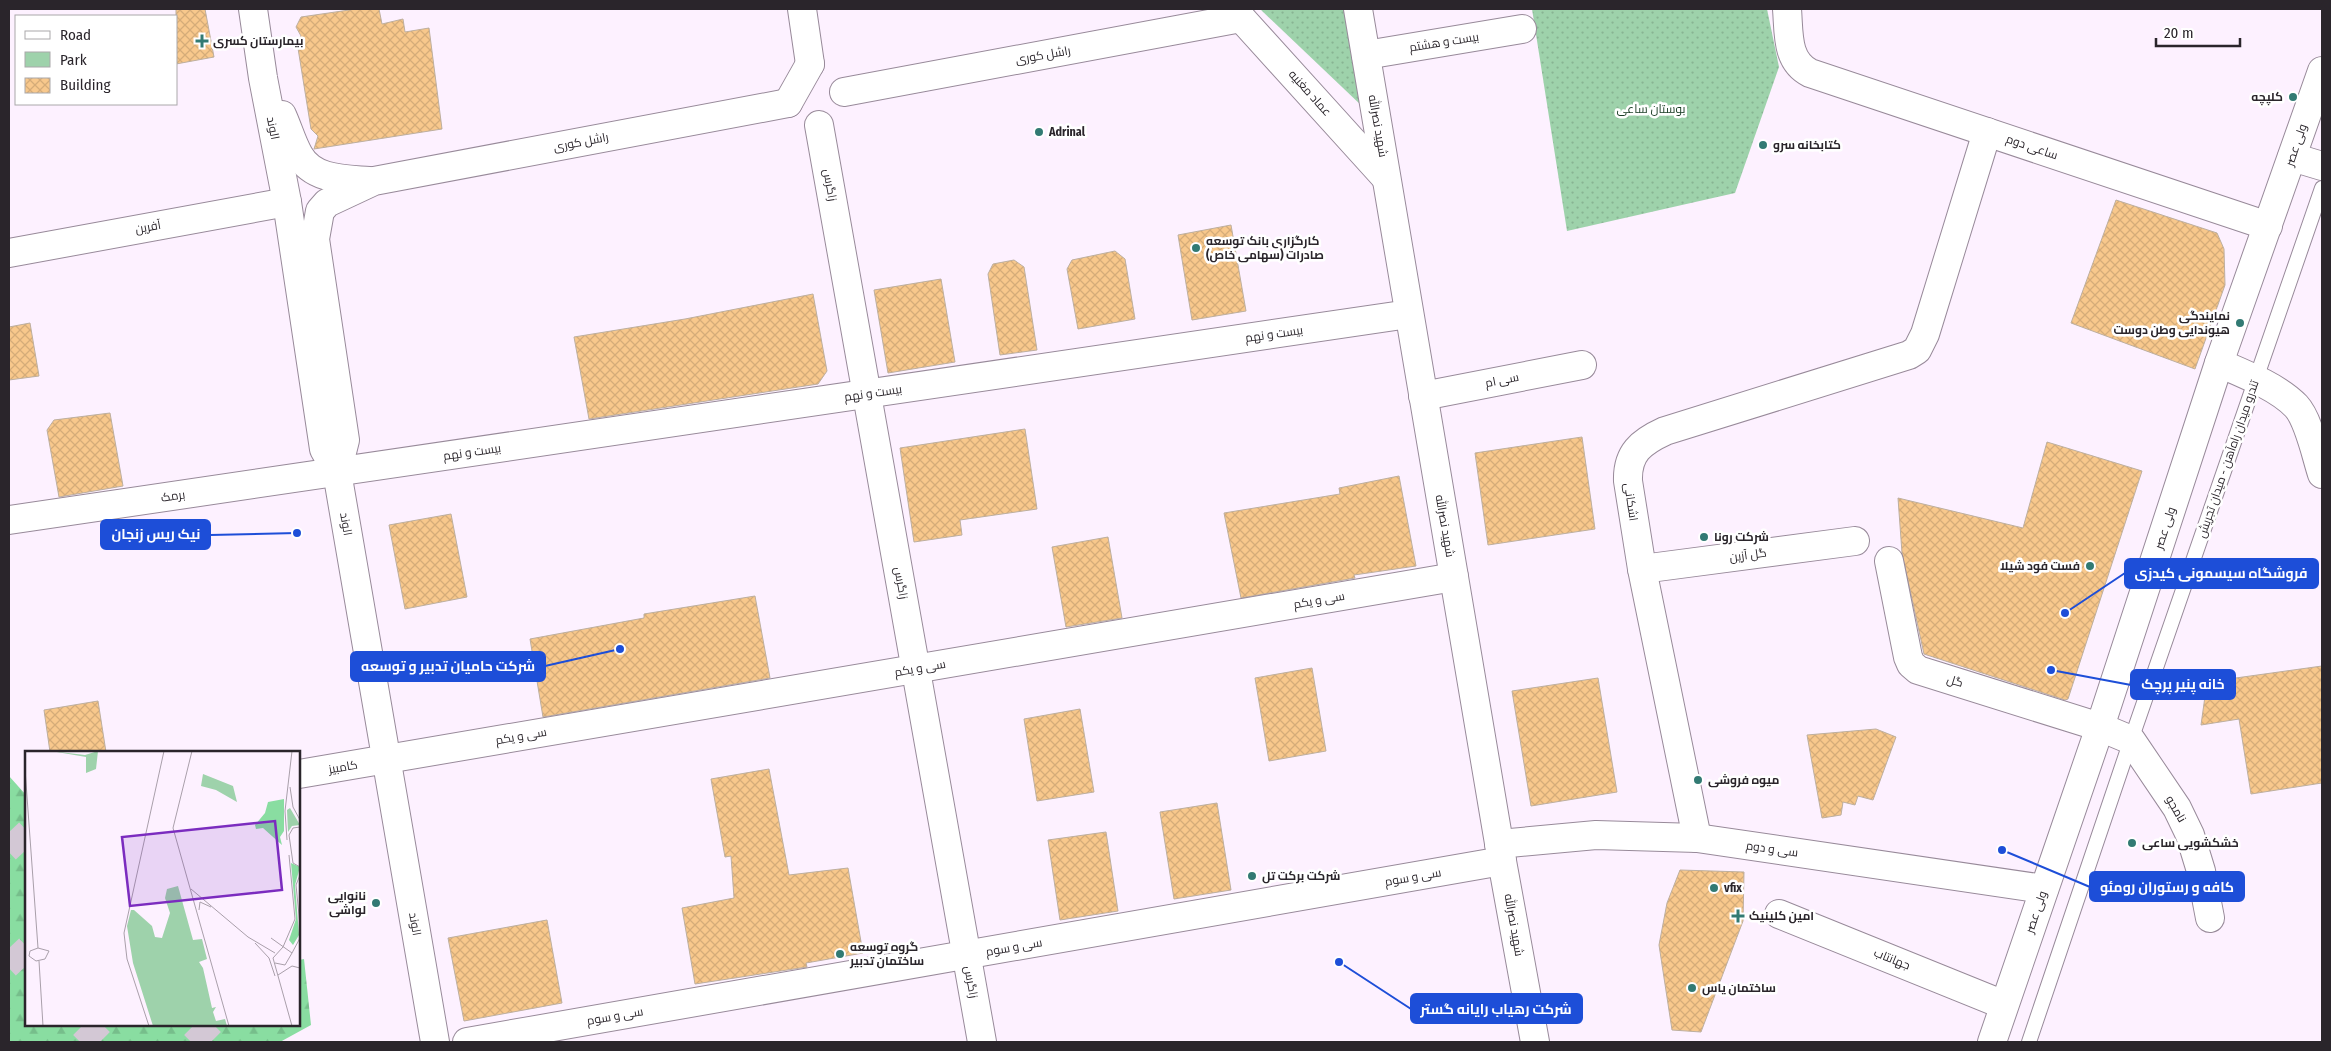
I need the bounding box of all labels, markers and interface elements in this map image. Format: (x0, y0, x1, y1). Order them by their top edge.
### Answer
legend (15, 15, 178, 105)
scale bar (2156, 15, 2240, 47)
text: 20 m (2164, 24, 2194, 42)
text: Road (60, 26, 91, 44)
street label: بیست و هشتم (1408, 30, 1480, 55)
marker: بیمارستان کسری (195, 34, 209, 48)
place label: بیمارستان کسری (213, 34, 303, 49)
street label: راشل کوری (1014, 43, 1072, 67)
text: Park (60, 51, 87, 69)
street label: عماد مغنیه (1286, 67, 1334, 119)
text: Building (60, 76, 111, 94)
place label: کلپچه (2251, 90, 2283, 106)
marker: کلپچه (2287, 91, 2299, 103)
street label: شهید نصرالله (1366, 94, 1391, 158)
park label: بوستان ساعی (1616, 102, 1686, 116)
street label: الوند (264, 115, 282, 141)
street label: ولی عصر (2282, 122, 2310, 169)
place label: Adrinal (1048, 125, 1086, 139)
marker: Adrinal (1033, 126, 1045, 138)
street label: راشل کوری (552, 130, 610, 154)
street label: ساعی دوم (2004, 132, 2060, 163)
place label: کتابخانه سرو (1773, 138, 1841, 153)
marker: کتابخانه سرو (1757, 139, 1769, 151)
street label: زاگرس (820, 168, 840, 202)
street label: آفرین (134, 218, 163, 236)
place label: کارگزاری بانک توسعه صادرات (سهامی خاص) (1206, 234, 1324, 263)
marker: کارگزاری بانک توسعه صادرات (سهامی خاص) (1190, 242, 1202, 254)
place label: نمایندگی هیوندایی وطن دوست (2114, 309, 2230, 338)
marker: نمایندگی هیوندایی وطن دوست (2234, 317, 2246, 329)
street label: بیست و نهم (1244, 323, 1304, 346)
street label: سی ام (1484, 370, 1520, 391)
street label: تندرو میدان راه‌آهن - میدان تجریش (2194, 378, 2262, 540)
street label: بیست و نهم (843, 382, 903, 405)
street label: بیست و نهم (442, 441, 502, 464)
street label: اشکانی (1621, 482, 1641, 522)
street label: برمک (160, 487, 186, 505)
street label: شهید نصرالله (1433, 494, 1458, 558)
street label: ولی عصر (2151, 505, 2178, 552)
street label: الوند (337, 511, 355, 537)
callout: نیک ریس زنجان (101, 520, 210, 549)
text: نیک ریس زنجان (112, 526, 200, 543)
place label: شرکت رونا (1714, 530, 1769, 545)
marker: شرکت رونا (1698, 531, 1710, 543)
street label: گل آزین (1729, 545, 1767, 565)
place label: فست فود شیلا (2000, 559, 2080, 574)
callout: فروشگاه سیسمونی کیدزی (2125, 559, 2318, 588)
marker: فست فود شیلا (2084, 560, 2096, 572)
text: فروشگاه سیسمونی کیدزی (2134, 565, 2308, 582)
street label: زاگرس (891, 566, 911, 600)
street label: سی و یکم (1292, 589, 1346, 612)
callout: شرکت حامیان تدبیر و توسعه (351, 652, 545, 681)
street label: سی و یکم (893, 657, 947, 680)
text: شرکت حامیان تدبیر و توسعه (361, 658, 535, 675)
callout: خانه پنیر پرچک (2131, 670, 2235, 699)
street label: گل (1945, 672, 1965, 690)
text: خانه پنیر پرچک (2141, 676, 2225, 695)
street label: سی و یکم (494, 725, 548, 748)
inset map (25, 751, 300, 1026)
street label: کامبیز (326, 758, 359, 777)
place label: میوه فروشی (1708, 773, 1779, 788)
marker: میوه فروشی (1692, 774, 1704, 786)
street label: نامجو (2163, 793, 2189, 825)
place label: خشکشویی ساعی (2142, 836, 2239, 851)
marker: خشکشویی ساعی (2126, 837, 2138, 849)
street label: سی و دوم (1745, 838, 1799, 861)
street label: سی و سوم (1384, 865, 1443, 890)
place label: شرکت برکت تل (1262, 869, 1340, 884)
marker: شرکت برکت تل (1246, 870, 1258, 882)
callout: کافه و رستوران رومئو (2090, 872, 2244, 901)
text: کافه و رستوران رومئو (2100, 879, 2234, 896)
place label: vfix (1723, 881, 1742, 895)
marker: vfix (1708, 882, 1720, 894)
place label: نانوایی لواشی (328, 889, 366, 918)
street label: ولی عصر (2022, 889, 2050, 936)
street label: شهید نصرالله (1502, 893, 1527, 957)
marker: نانوایی لواشی (370, 897, 382, 909)
marker: امین کلینیک (1731, 909, 1745, 923)
place label: امین کلینیک (1749, 909, 1814, 924)
street label: الوند (406, 911, 424, 937)
street label: سی و سوم (985, 935, 1044, 960)
place label: گروه توسعه ساختمان تدبیر (849, 940, 924, 969)
street label: جهانتاب (1872, 945, 1912, 973)
marker: گروه توسعه ساختمان تدبیر (834, 948, 846, 960)
street label: زاگرس (961, 965, 981, 999)
place label: ساختمان یاس (1702, 981, 1776, 996)
marker: ساختمان یاس (1686, 982, 1698, 994)
callout: شرکت رهیاب رایانه گستر (1411, 994, 1582, 1023)
text: شرکت رهیاب رایانه گستر (1419, 1001, 1572, 1018)
street label: سی و سوم (586, 1004, 645, 1029)

